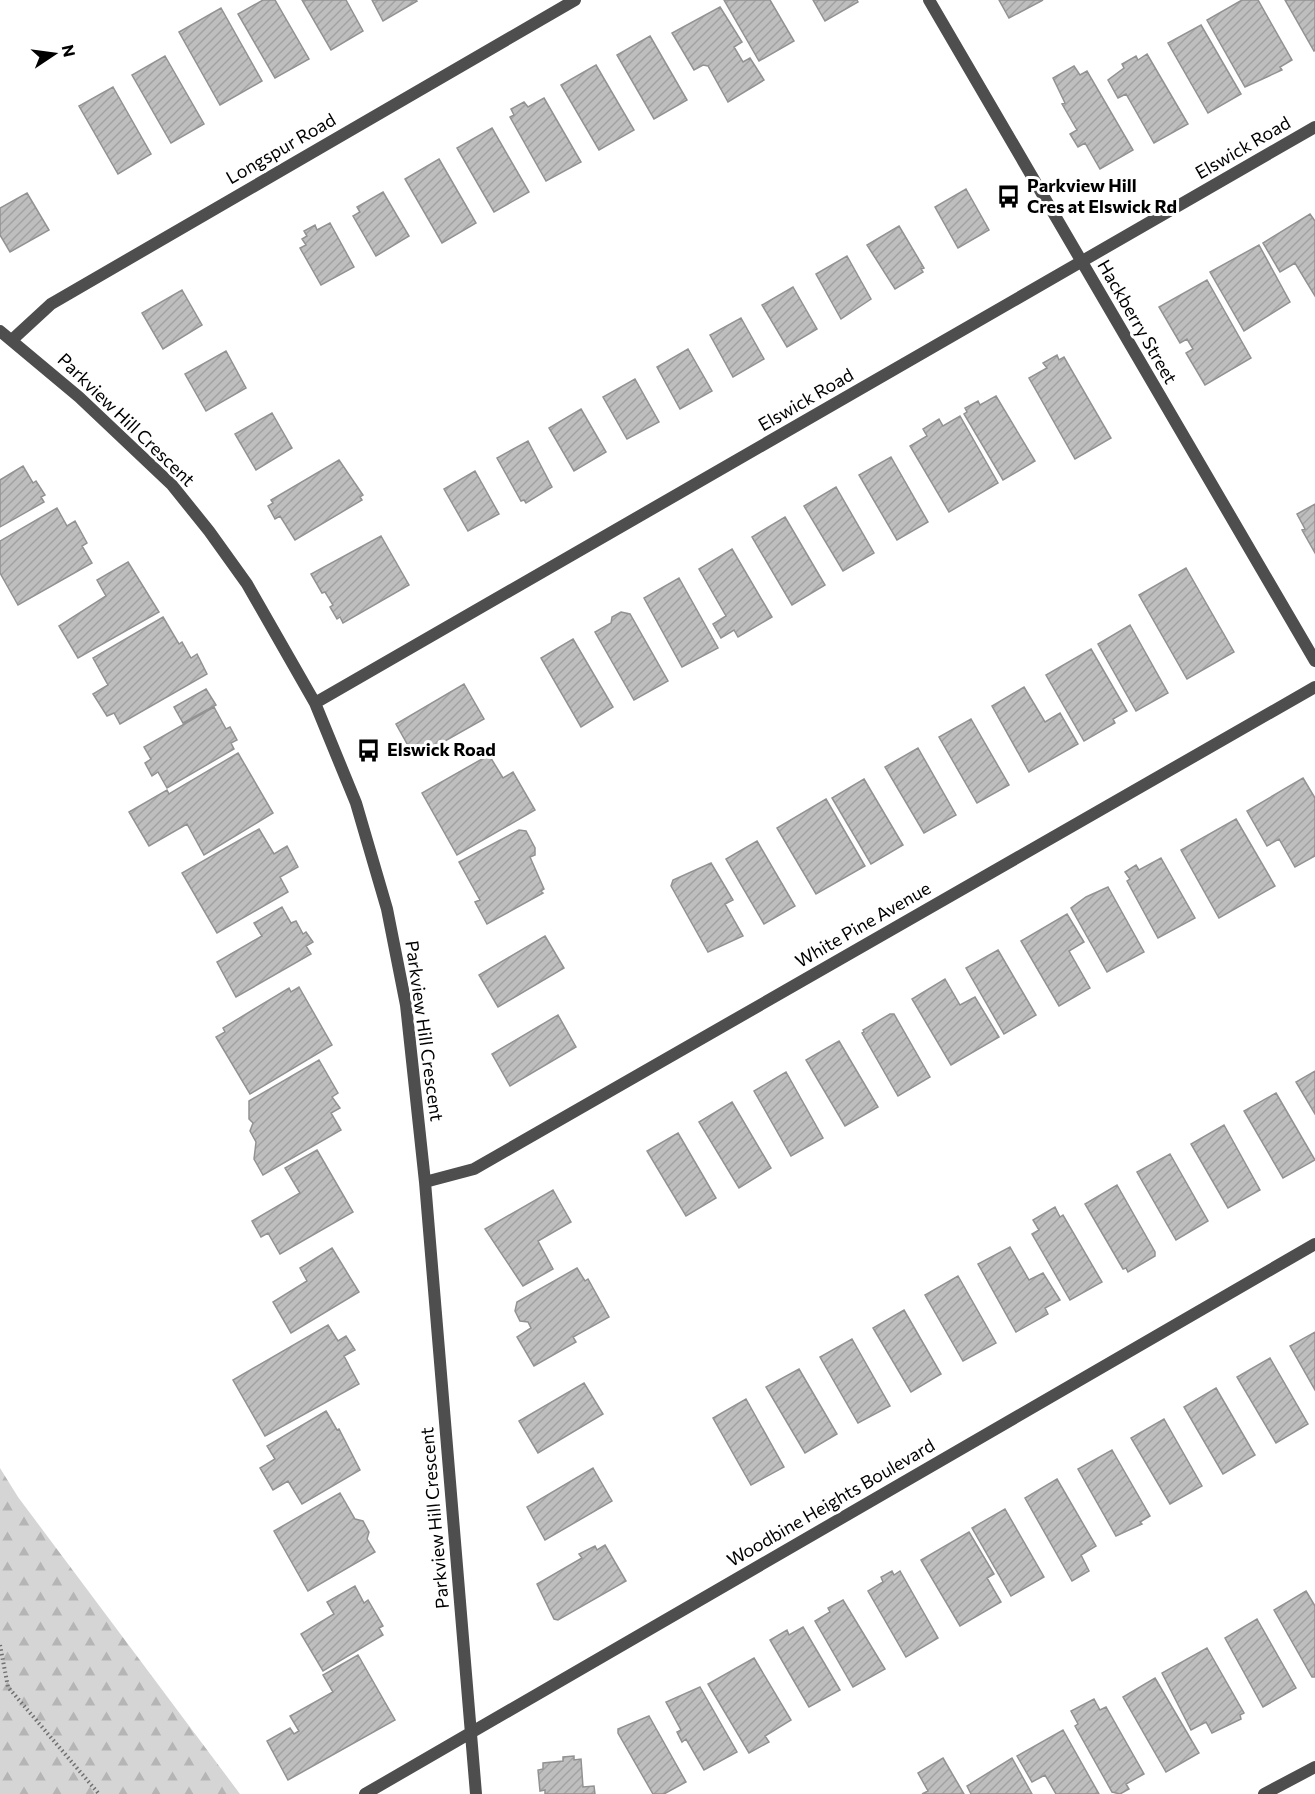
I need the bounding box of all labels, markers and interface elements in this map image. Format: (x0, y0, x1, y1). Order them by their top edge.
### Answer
north arrow (24, 24, 84, 84)
text: N (58, 43, 80, 58)
street label: Longspur Road (222, 108, 339, 188)
street label: Elswick Road (1191, 111, 1294, 183)
place label: Parkview Hill Cres at Elswick Rd (1027, 174, 1177, 217)
bus stop icon: Parkview Hill Cres at Elswick Rd (996, 183, 1022, 209)
street label: Hackberry Street (1093, 255, 1182, 388)
street label: Parkview Hill Crescent (53, 348, 200, 491)
street label: Elswick Road (754, 363, 857, 435)
bus stop icon: Elswick Road (356, 737, 382, 763)
place label: Elswick Road (387, 738, 496, 760)
street label: White Pine Avenue (791, 876, 934, 972)
street label: Parkview Hill Crescent (401, 939, 449, 1123)
street label: Parkview Hill Crescent (415, 1426, 453, 1610)
street label: Woodbine Heights Boulevard (723, 1434, 938, 1571)

